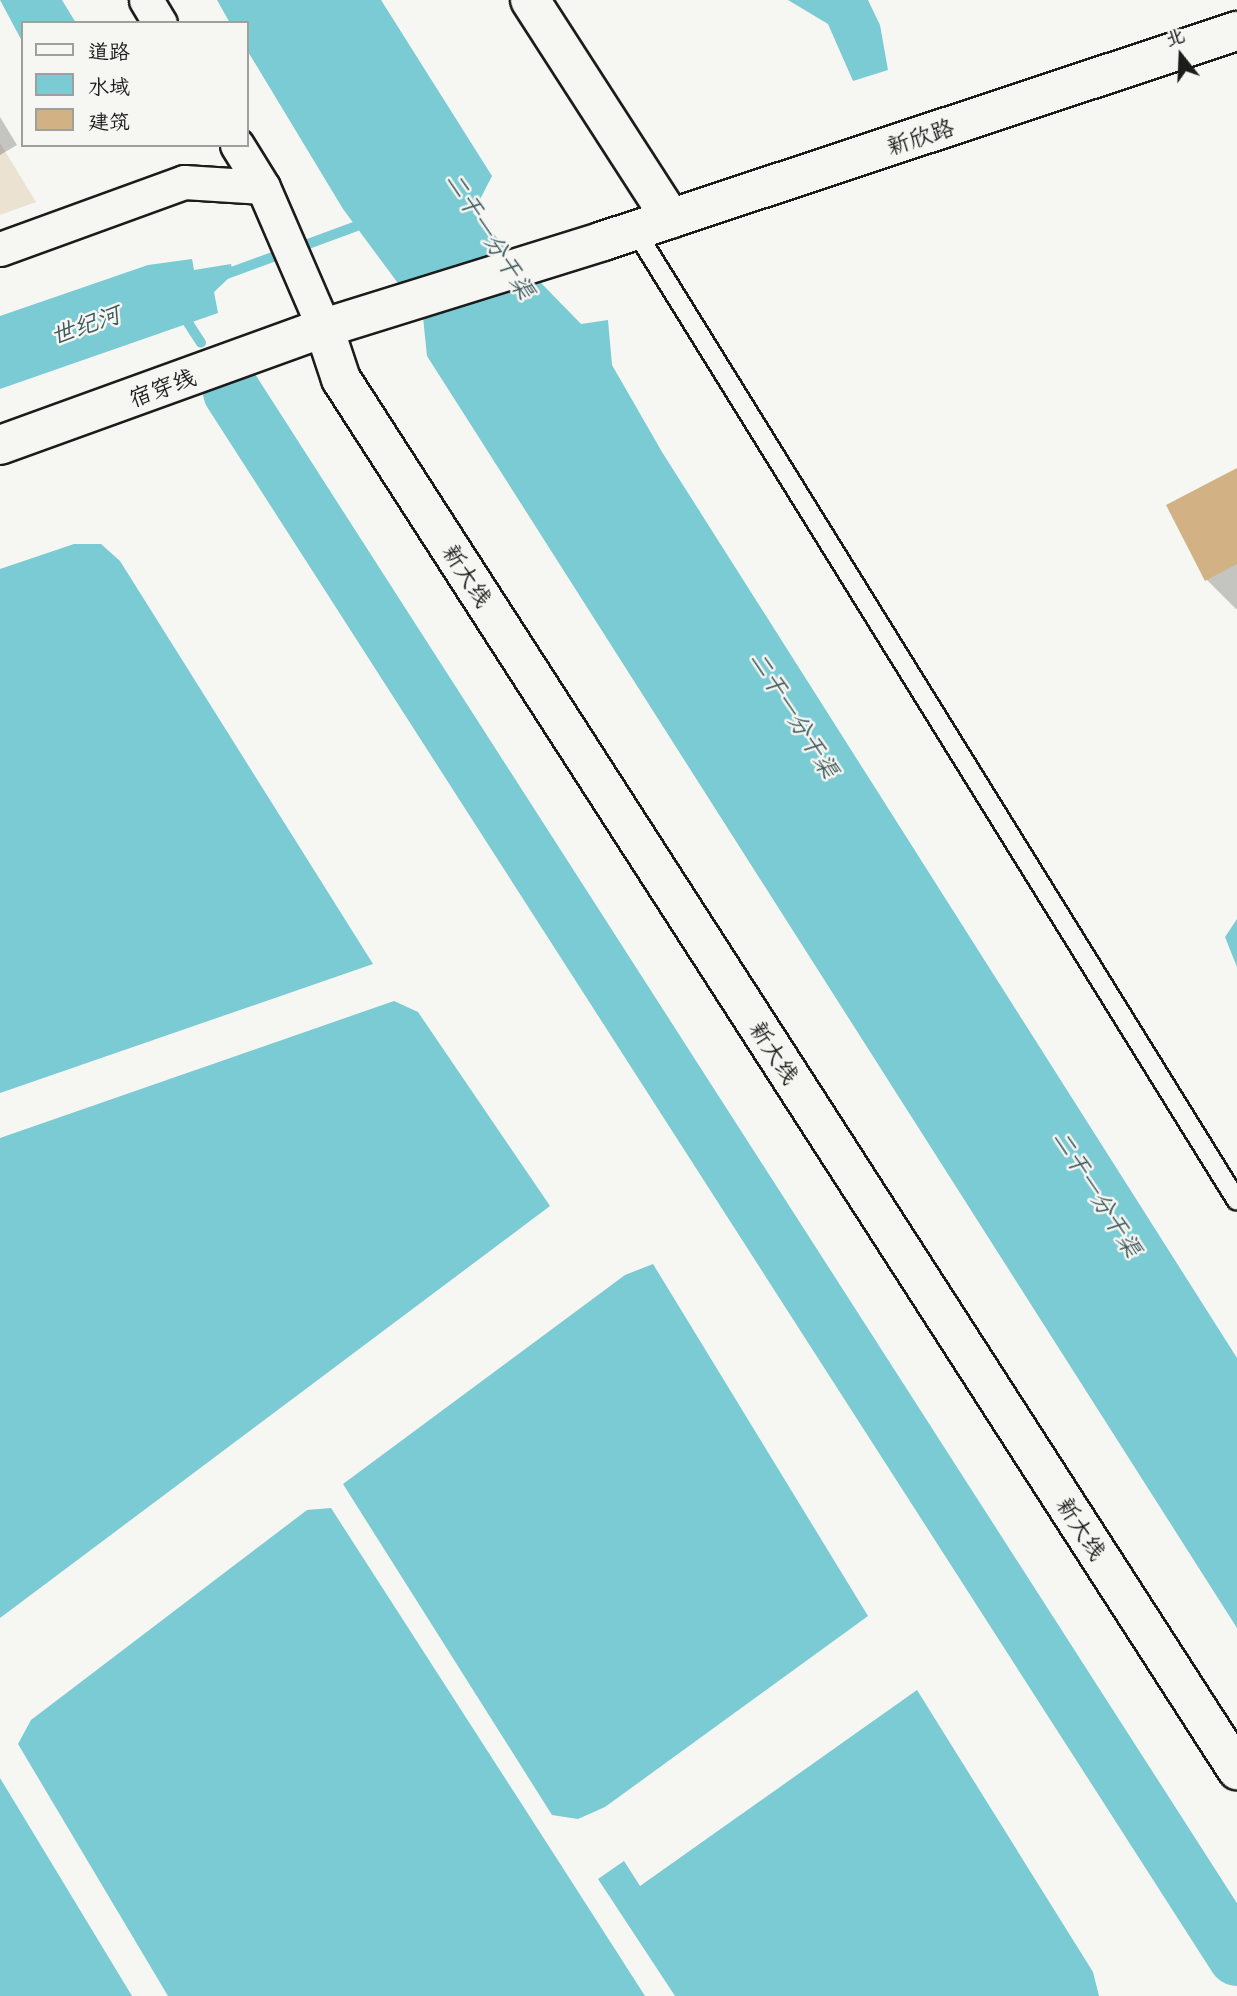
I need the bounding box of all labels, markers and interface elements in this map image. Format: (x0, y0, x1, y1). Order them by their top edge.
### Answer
text: 北 (1161, 20, 1188, 52)
legend (21, 21, 248, 147)
north arrow (1146, 21, 1216, 91)
text: 道路 (88, 34, 130, 66)
text: 水域 (88, 69, 130, 101)
text: 建筑 (88, 104, 130, 136)
street label: 新欣路 (883, 112, 957, 160)
water label: 二干一分干渠 (441, 166, 541, 304)
water label: 世纪河 (46, 299, 124, 349)
street label: 宿穿线 (125, 362, 199, 412)
street label: 新大线 (438, 539, 498, 611)
water label: 二干一分干渠 (745, 645, 845, 783)
street label: 新大线 (745, 1016, 805, 1088)
water label: 二干一分干渠 (1048, 1124, 1148, 1262)
street label: 新大线 (1052, 1492, 1112, 1564)

